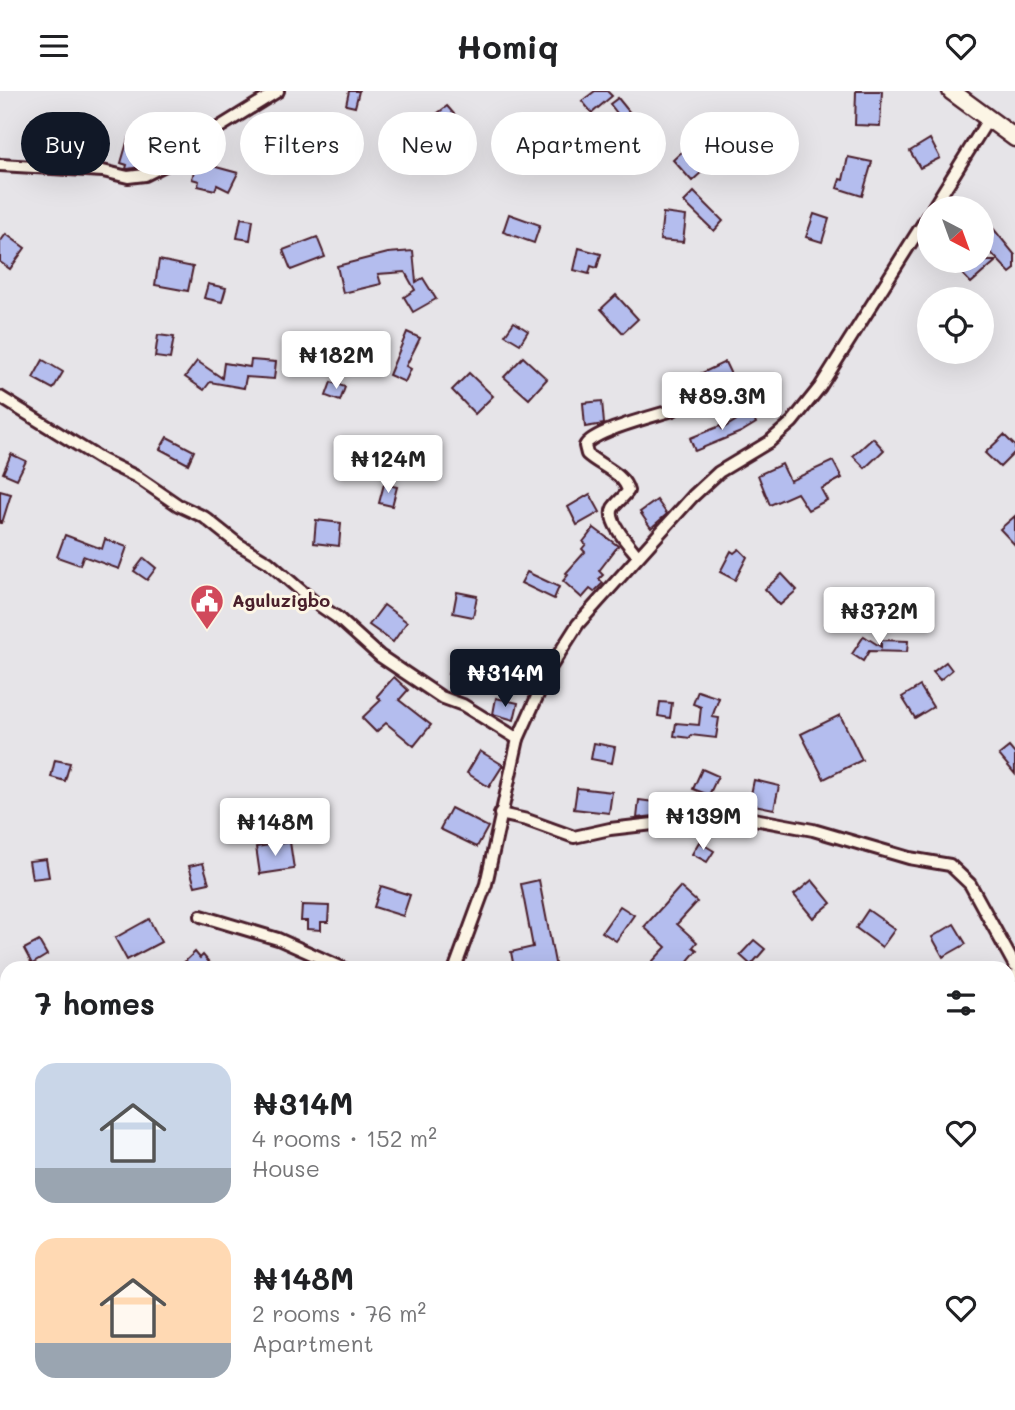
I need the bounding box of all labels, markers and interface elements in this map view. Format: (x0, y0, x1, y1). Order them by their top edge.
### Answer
text: Homiq (456, 25, 559, 67)
icon: menu (35, 27, 73, 65)
icon: heart (942, 27, 980, 65)
chip: Buy (21, 112, 110, 175)
chip: Rent (124, 112, 226, 175)
chip: Filters (240, 112, 364, 175)
chip: New (378, 112, 477, 175)
chip: Apartment (491, 112, 666, 175)
chip: House (680, 112, 799, 175)
north arrow (917, 196, 994, 273)
map controls (917, 196, 994, 364)
button: locate (917, 287, 994, 364)
pin: ₦182M (287, 331, 385, 391)
text: ₦182M (298, 339, 374, 369)
pin: ₦89.3M (665, 373, 779, 432)
text: ₦89.3M (678, 380, 766, 410)
pin: ₦124M (339, 435, 437, 495)
text: ₦124M (350, 443, 426, 473)
public building icon: Aguluzigbo (188, 582, 226, 631)
pin: ₦372M (830, 587, 928, 647)
place label: Aguluzigbo (232, 588, 330, 612)
text: ₦372M (840, 595, 918, 625)
pin: ₦314M (456, 649, 554, 709)
text: ₦314M (466, 657, 544, 687)
pin: ₦139M (654, 793, 752, 852)
pin: ₦148M (226, 799, 324, 858)
text: ₦139M (664, 800, 742, 830)
text: ₦148M (236, 806, 314, 836)
text: 7 homes (35, 983, 155, 1023)
icon: filters (942, 984, 980, 1022)
text: ₦314M (252, 1083, 354, 1123)
icon: home (91, 1091, 175, 1175)
icon: heart (942, 1114, 980, 1152)
text: 4 rooms · 152 m² (252, 1123, 437, 1153)
text: House (252, 1153, 320, 1183)
text: ₦148M (252, 1258, 354, 1298)
icon: home (91, 1266, 175, 1350)
icon: heart (942, 1289, 980, 1327)
text: 2 rooms · 76 m² (252, 1298, 426, 1328)
text: Apartment (252, 1328, 374, 1358)

